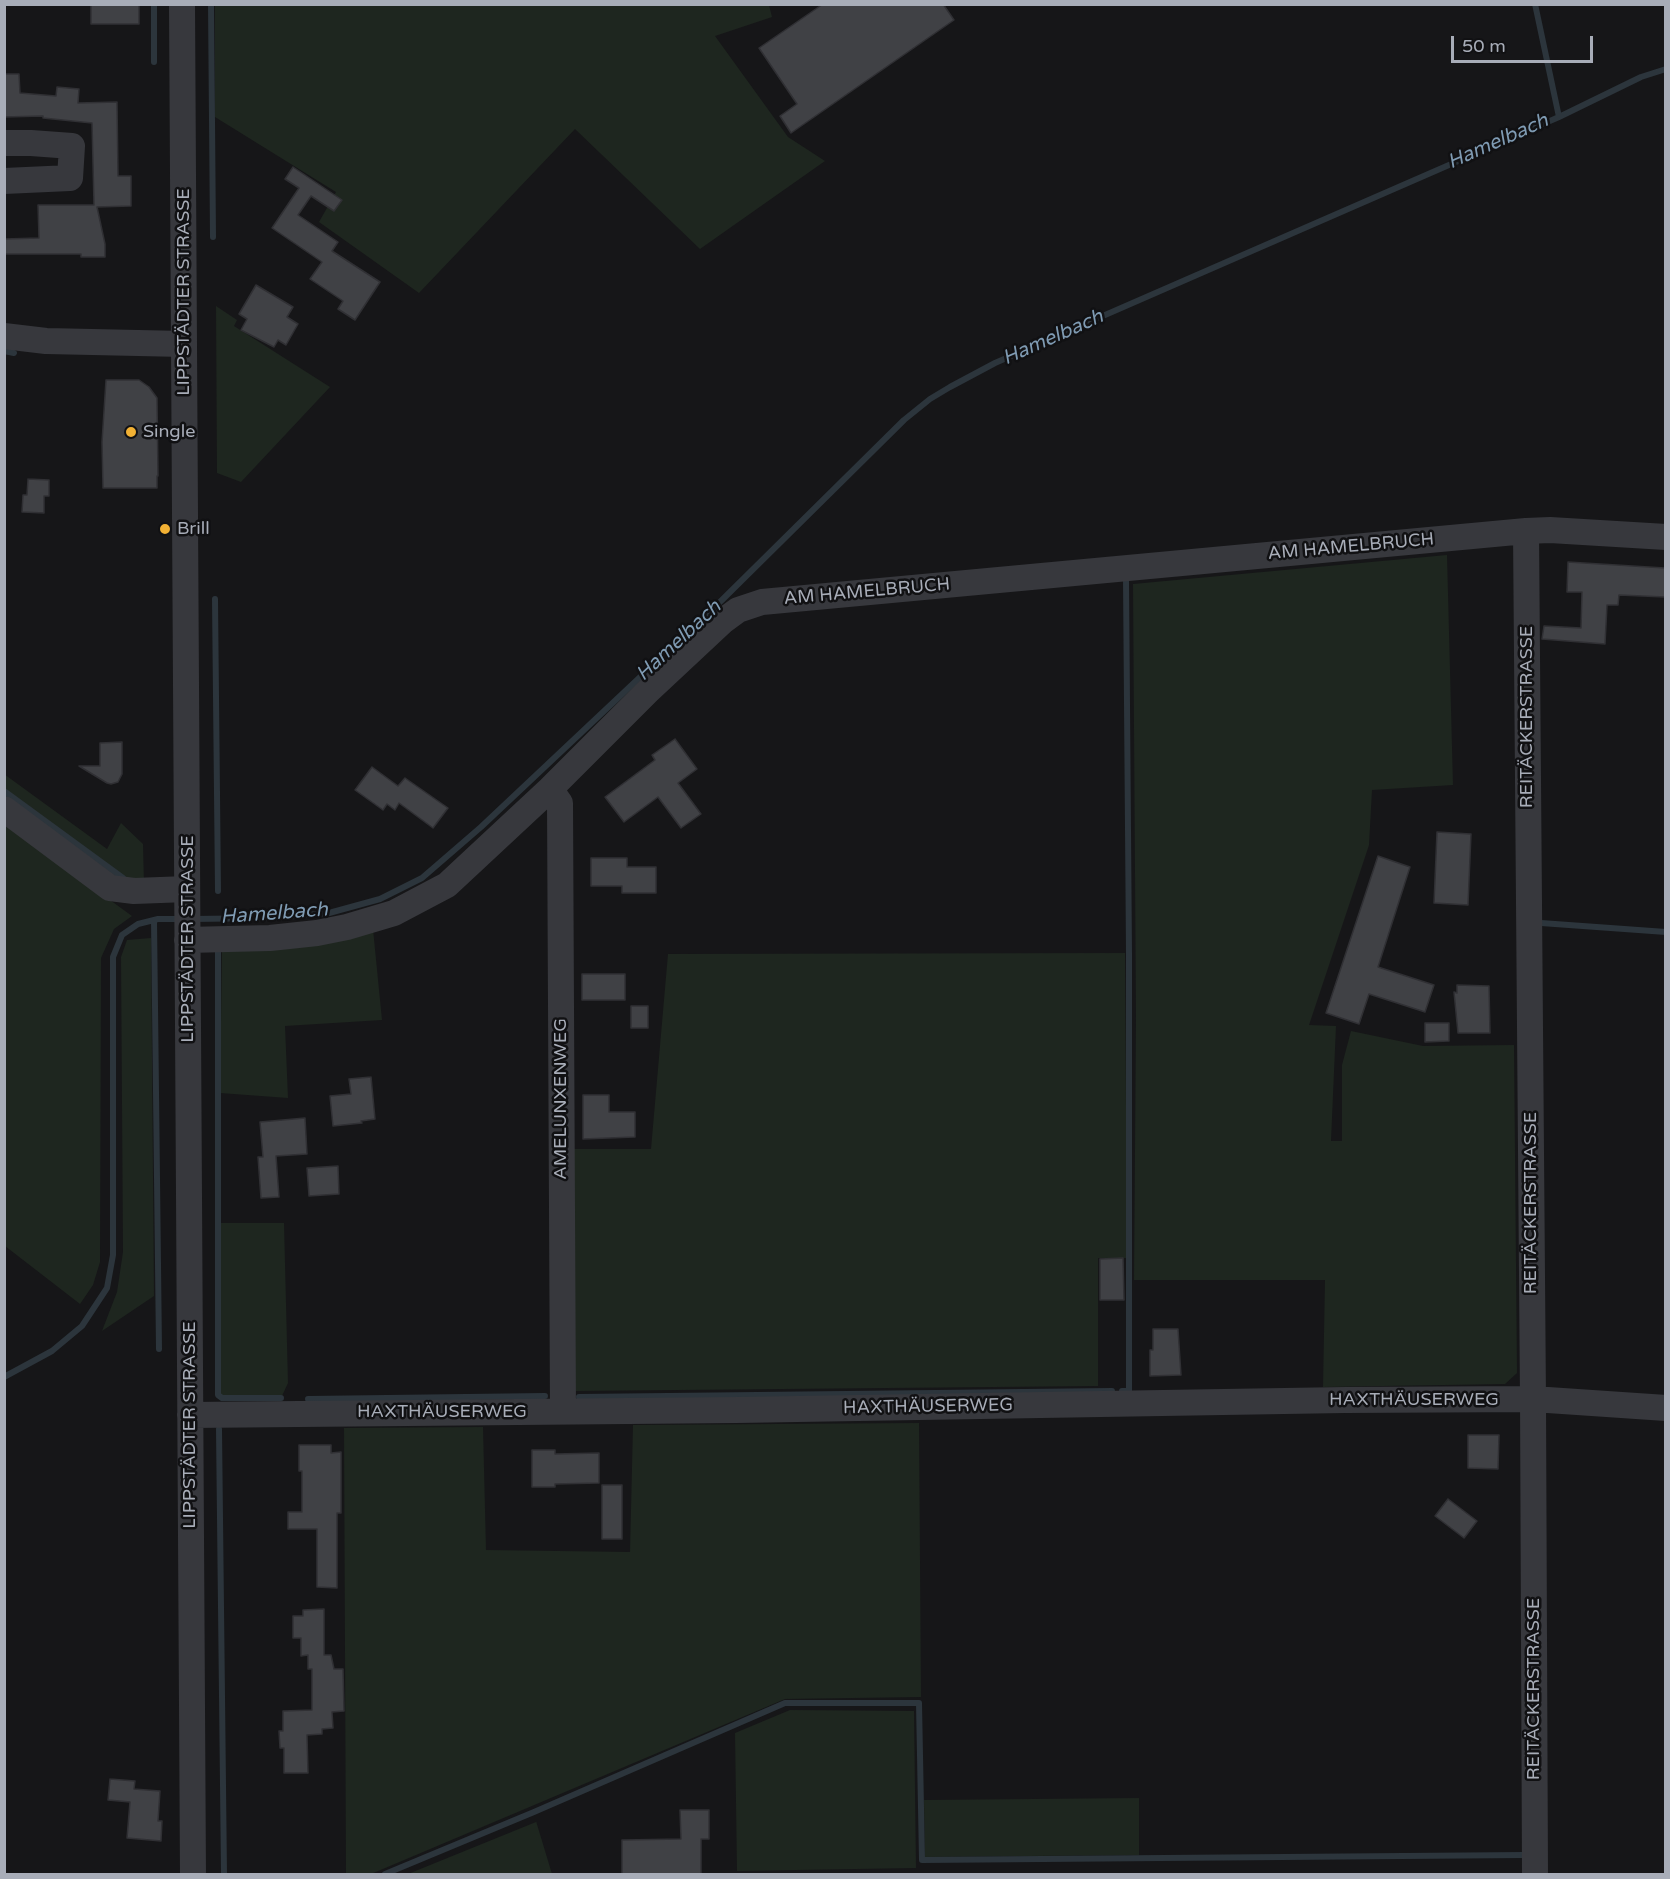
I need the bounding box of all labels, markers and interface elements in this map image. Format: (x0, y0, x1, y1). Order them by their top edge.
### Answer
scale bar (1454, 24, 1596, 62)
text: 50 m (1462, 35, 1506, 57)
water label: Hamelbach (1444, 109, 1552, 175)
street label: LIPPSTÄDTER STRASSE (173, 188, 195, 396)
water label: Hamelbach (999, 305, 1107, 371)
place label: Single (143, 421, 195, 443)
marker: Single (124, 425, 138, 439)
place label: Brill (177, 518, 210, 540)
marker: Brill (158, 522, 172, 536)
street label: AM HAMELBRUCH (1267, 529, 1435, 565)
street label: AM HAMELBRUCH (783, 574, 951, 610)
water label: Hamelbach (631, 595, 727, 687)
street label: REITÄCKERSTRASSE (1516, 626, 1538, 808)
street label: LIPPSTÄDTER STRASSE (177, 835, 199, 1043)
water label: Hamelbach (219, 898, 329, 930)
street label: AMELUNXENWEG (550, 1018, 572, 1180)
street label: REITÄCKERSTRASSE (1520, 1112, 1542, 1294)
street label: LIPPSTÄDTER STRASSE (179, 1321, 201, 1529)
street label: HAXTHÄUSERWEG (1329, 1389, 1499, 1411)
street label: HAXTHÄUSERWEG (843, 1395, 1013, 1419)
street label: HAXTHÄUSERWEG (357, 1401, 527, 1423)
street label: REITÄCKERSTRASSE (1523, 1598, 1545, 1780)

